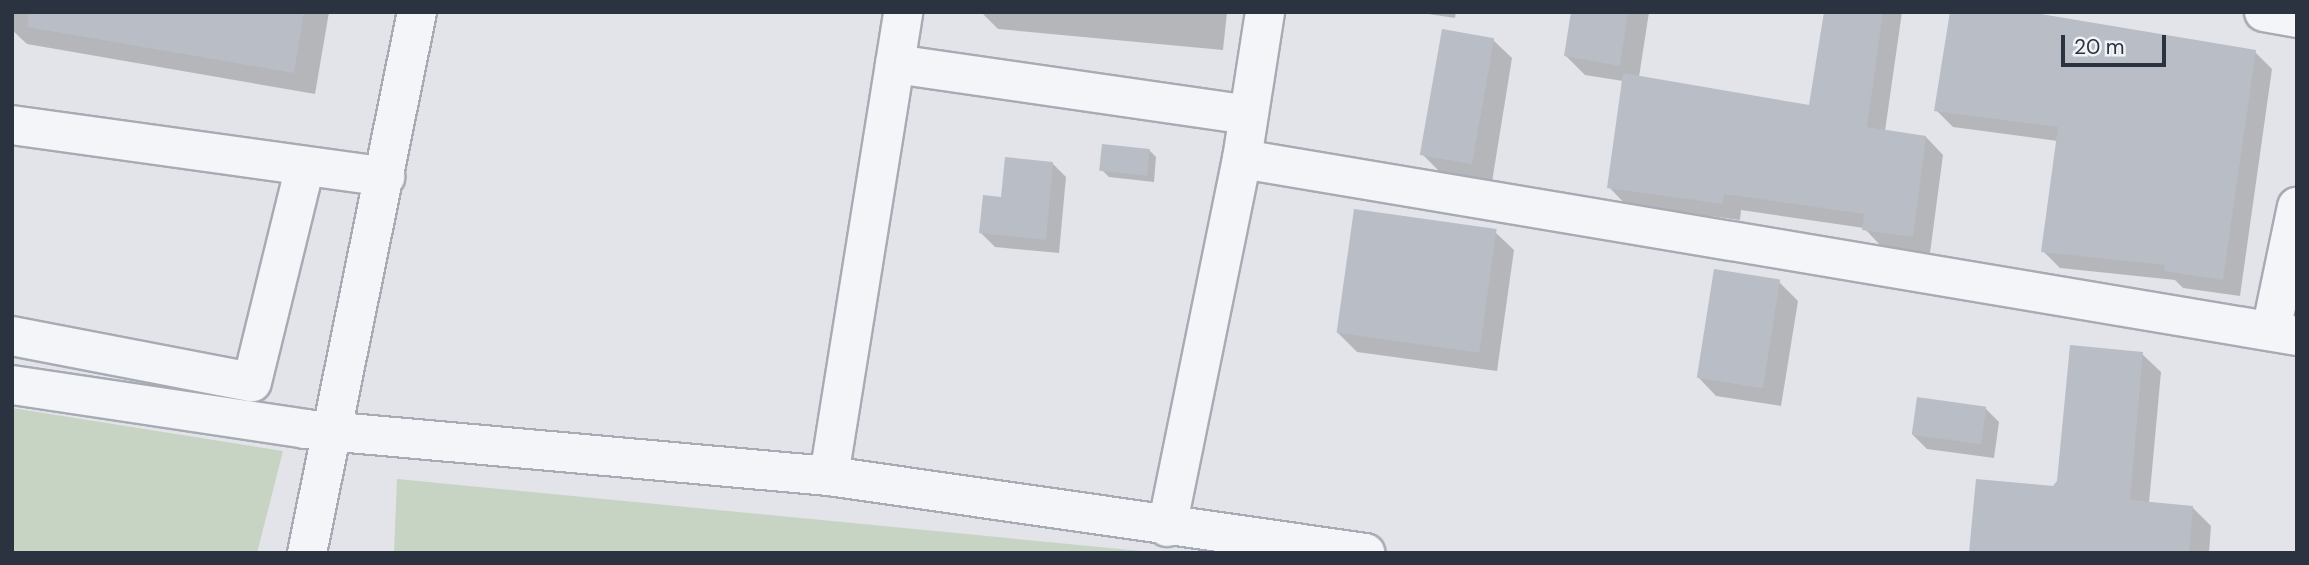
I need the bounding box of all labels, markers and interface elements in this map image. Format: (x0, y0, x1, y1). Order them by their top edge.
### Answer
scale bar (2064, 21, 2169, 65)
text: 20 m (2074, 33, 2125, 61)

